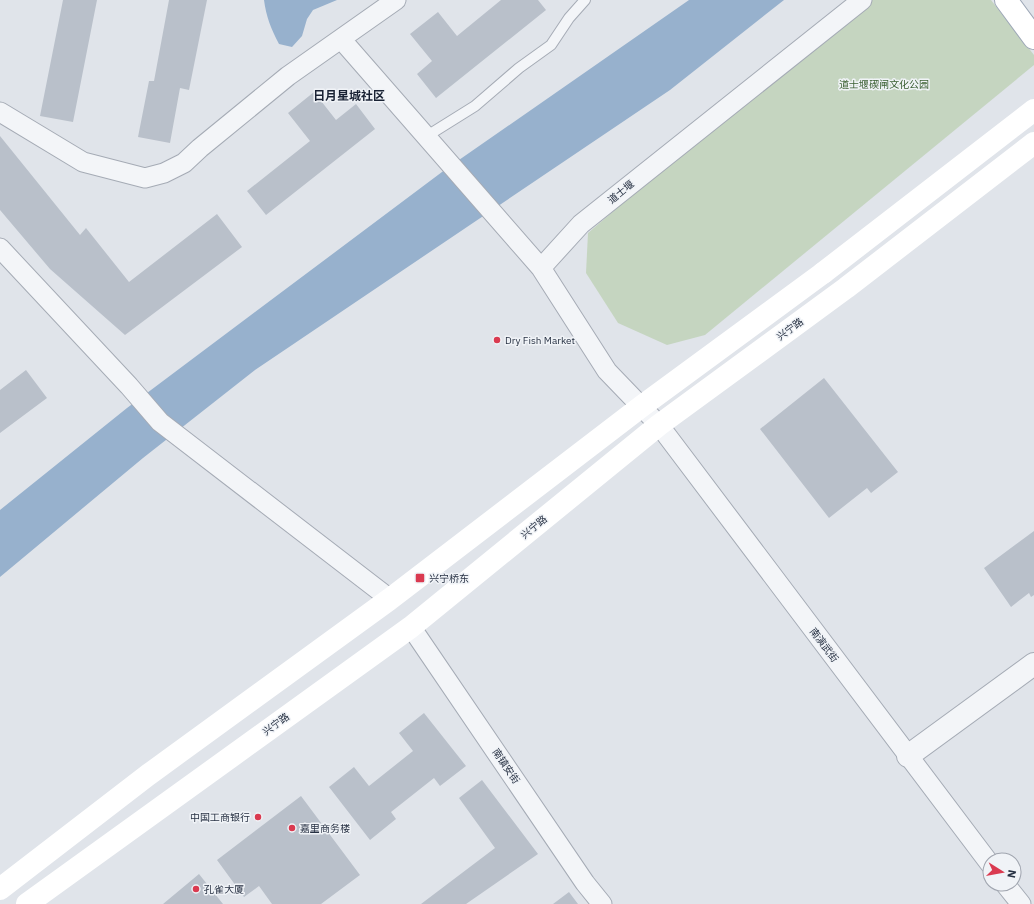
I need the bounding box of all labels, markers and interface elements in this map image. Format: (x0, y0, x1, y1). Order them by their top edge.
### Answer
park label: 道士堰碶闸文化公园 (839, 78, 929, 91)
district label: 日月星城社区 (313, 88, 385, 103)
street label: 道士堰 (605, 178, 637, 206)
street label: 兴宁路 (774, 315, 806, 343)
place label: Dry Fish Market (505, 334, 576, 347)
marker: Dry Fish Market (492, 335, 502, 345)
street label: 兴宁路 (518, 513, 550, 541)
marker: 兴宁桥东 (414, 572, 426, 584)
place label: 兴宁桥东 (429, 572, 469, 585)
street label: 南演武街 (807, 625, 841, 665)
street label: 兴宁路 (260, 710, 292, 738)
street label: 南镇安街 (489, 746, 523, 786)
place label: 中国工商银行 (190, 811, 250, 824)
marker: 中国工商银行 (253, 812, 263, 822)
place label: 嘉里商务楼 (300, 822, 350, 835)
marker: 嘉里商务楼 (287, 823, 297, 833)
north arrow (982, 852, 1022, 892)
text: N (1004, 869, 1019, 879)
place label: 孔雀大厦 (204, 883, 244, 896)
marker: 孔雀大厦 (191, 884, 201, 894)

